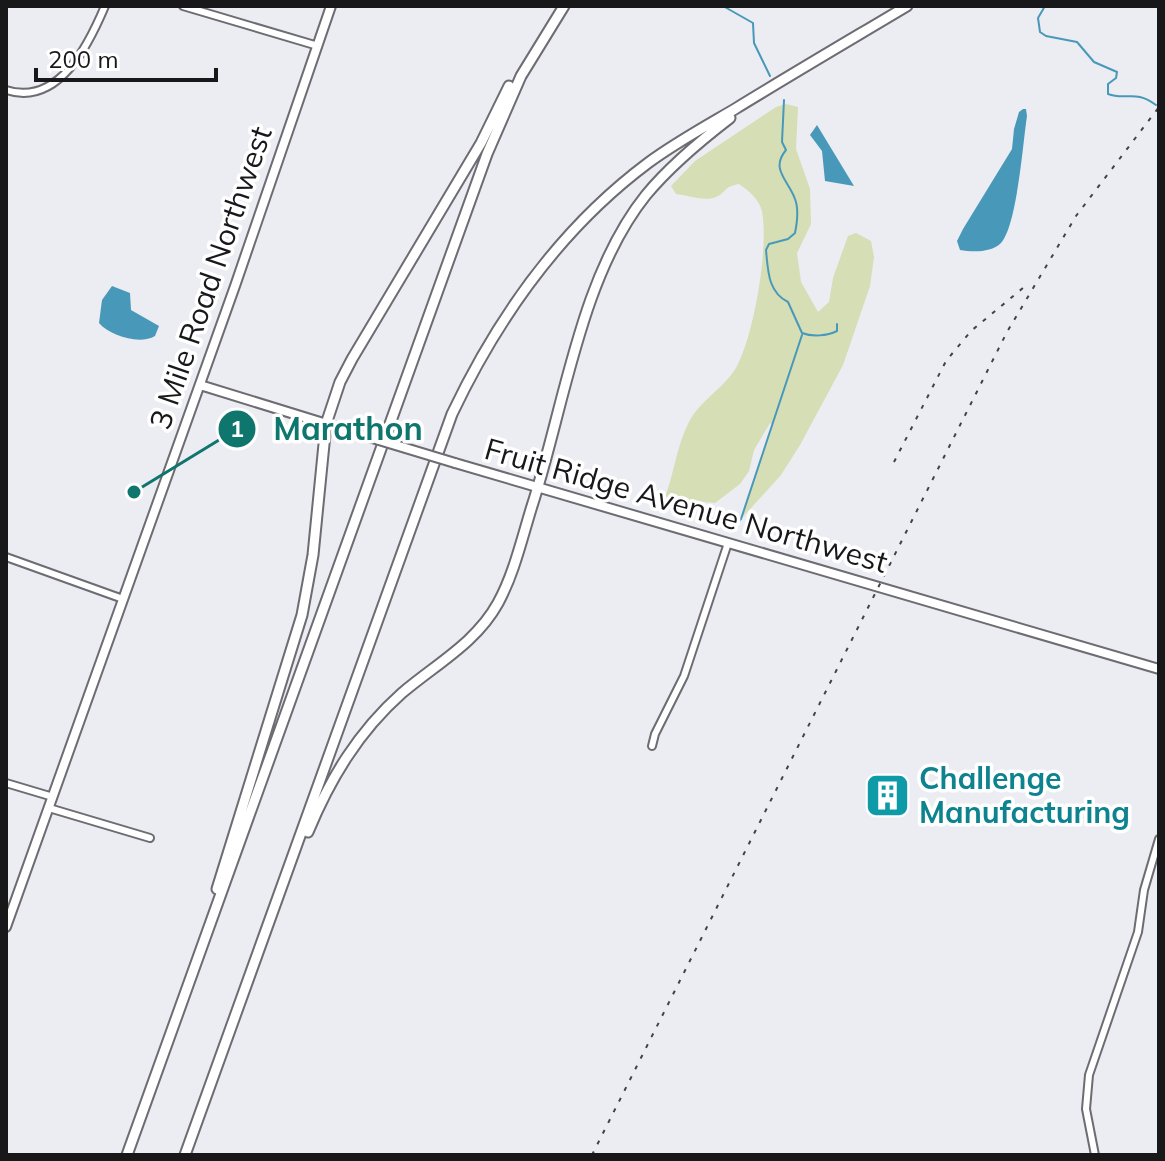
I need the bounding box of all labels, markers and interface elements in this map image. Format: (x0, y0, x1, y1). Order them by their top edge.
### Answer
scale bar (36, 32, 216, 82)
text: 200 m (48, 44, 119, 74)
street label: 3 Mile Road Northwest (140, 121, 280, 434)
callout: Marathon (217, 401, 439, 457)
text: Marathon (273, 408, 423, 448)
text: 1 (230, 413, 244, 443)
street label: Fruit Ridge Avenue Northwest (480, 429, 892, 581)
place label: Challenge Manufacturing (919, 759, 1130, 831)
building icon: Challenge Manufacturing (864, 772, 912, 820)

